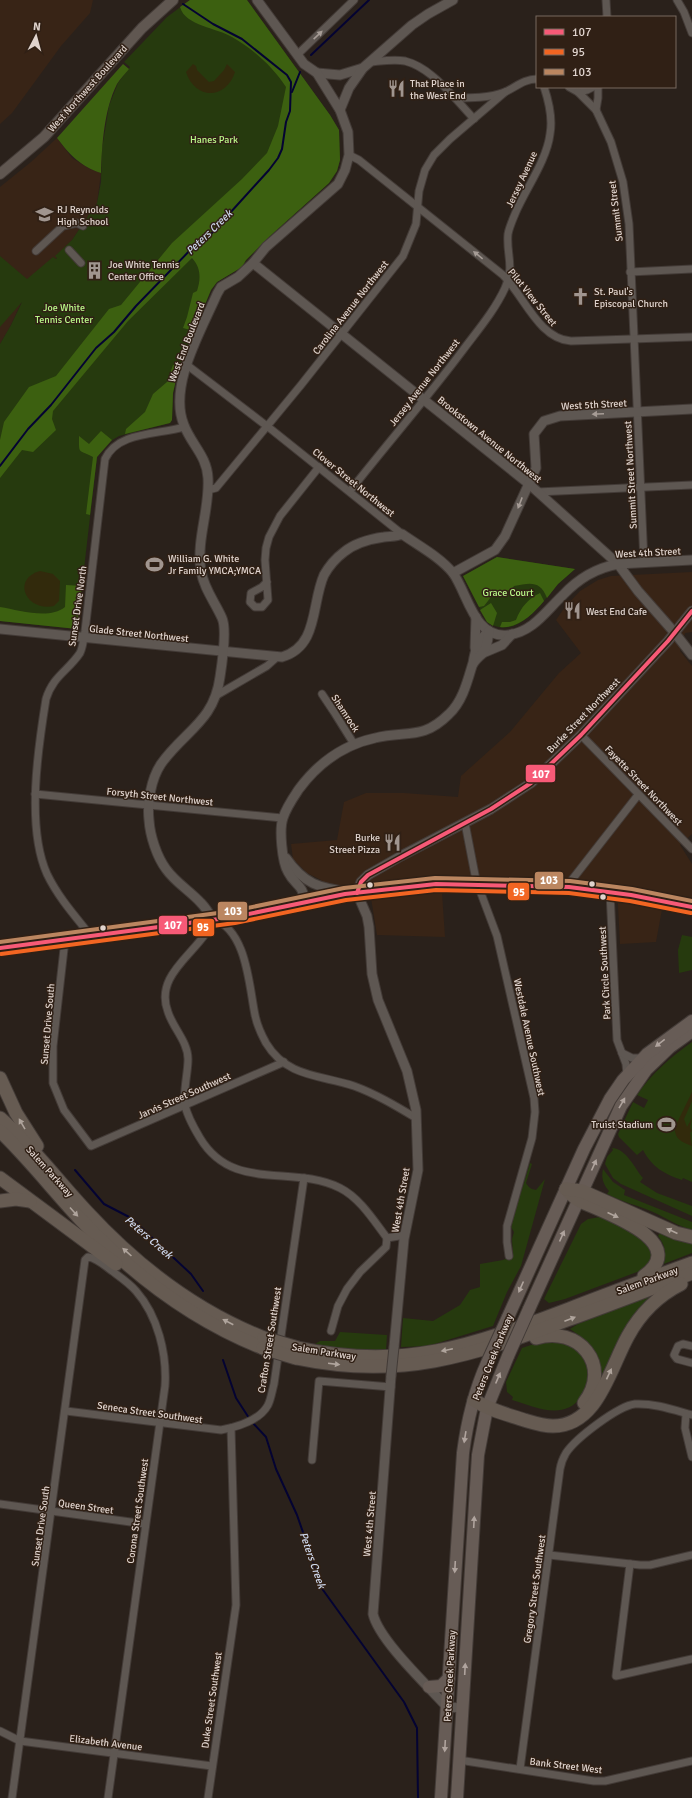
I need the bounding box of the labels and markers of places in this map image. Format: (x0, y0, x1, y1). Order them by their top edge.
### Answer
place label: That Place in the West End (410, 78, 466, 102)
restaurant icon: That Place in the West End (387, 79, 407, 99)
place label: RJ Reynolds High School (57, 204, 109, 228)
school or university icon: RJ Reynolds High School (34, 205, 54, 225)
place label: Joe White Tennis Center Office (108, 259, 180, 283)
building icon: Joe White Tennis Center Office (85, 260, 105, 280)
place label: St. Paul's Episcopal Church (594, 286, 668, 310)
church icon: St. Paul's Episcopal Church (571, 287, 591, 307)
place label: William G. White Jr Family YMCA;YMCA (168, 553, 261, 577)
sports icon: William G. White Jr Family YMCA;YMCA (145, 554, 165, 574)
restaurant icon: West End Cafe (563, 601, 583, 621)
place label: West End Cafe (586, 606, 647, 618)
place label: Burke Street Pizza (329, 832, 380, 856)
restaurant icon: Burke Street Pizza (383, 833, 403, 853)
unlabelled marker (587, 879, 597, 889)
unlabelled marker (365, 880, 375, 890)
unlabelled marker (598, 892, 608, 902)
unlabelled marker (98, 923, 108, 933)
sports icon: Truist Stadium (656, 1114, 676, 1134)
place label: Truist Stadium (591, 1119, 653, 1131)

